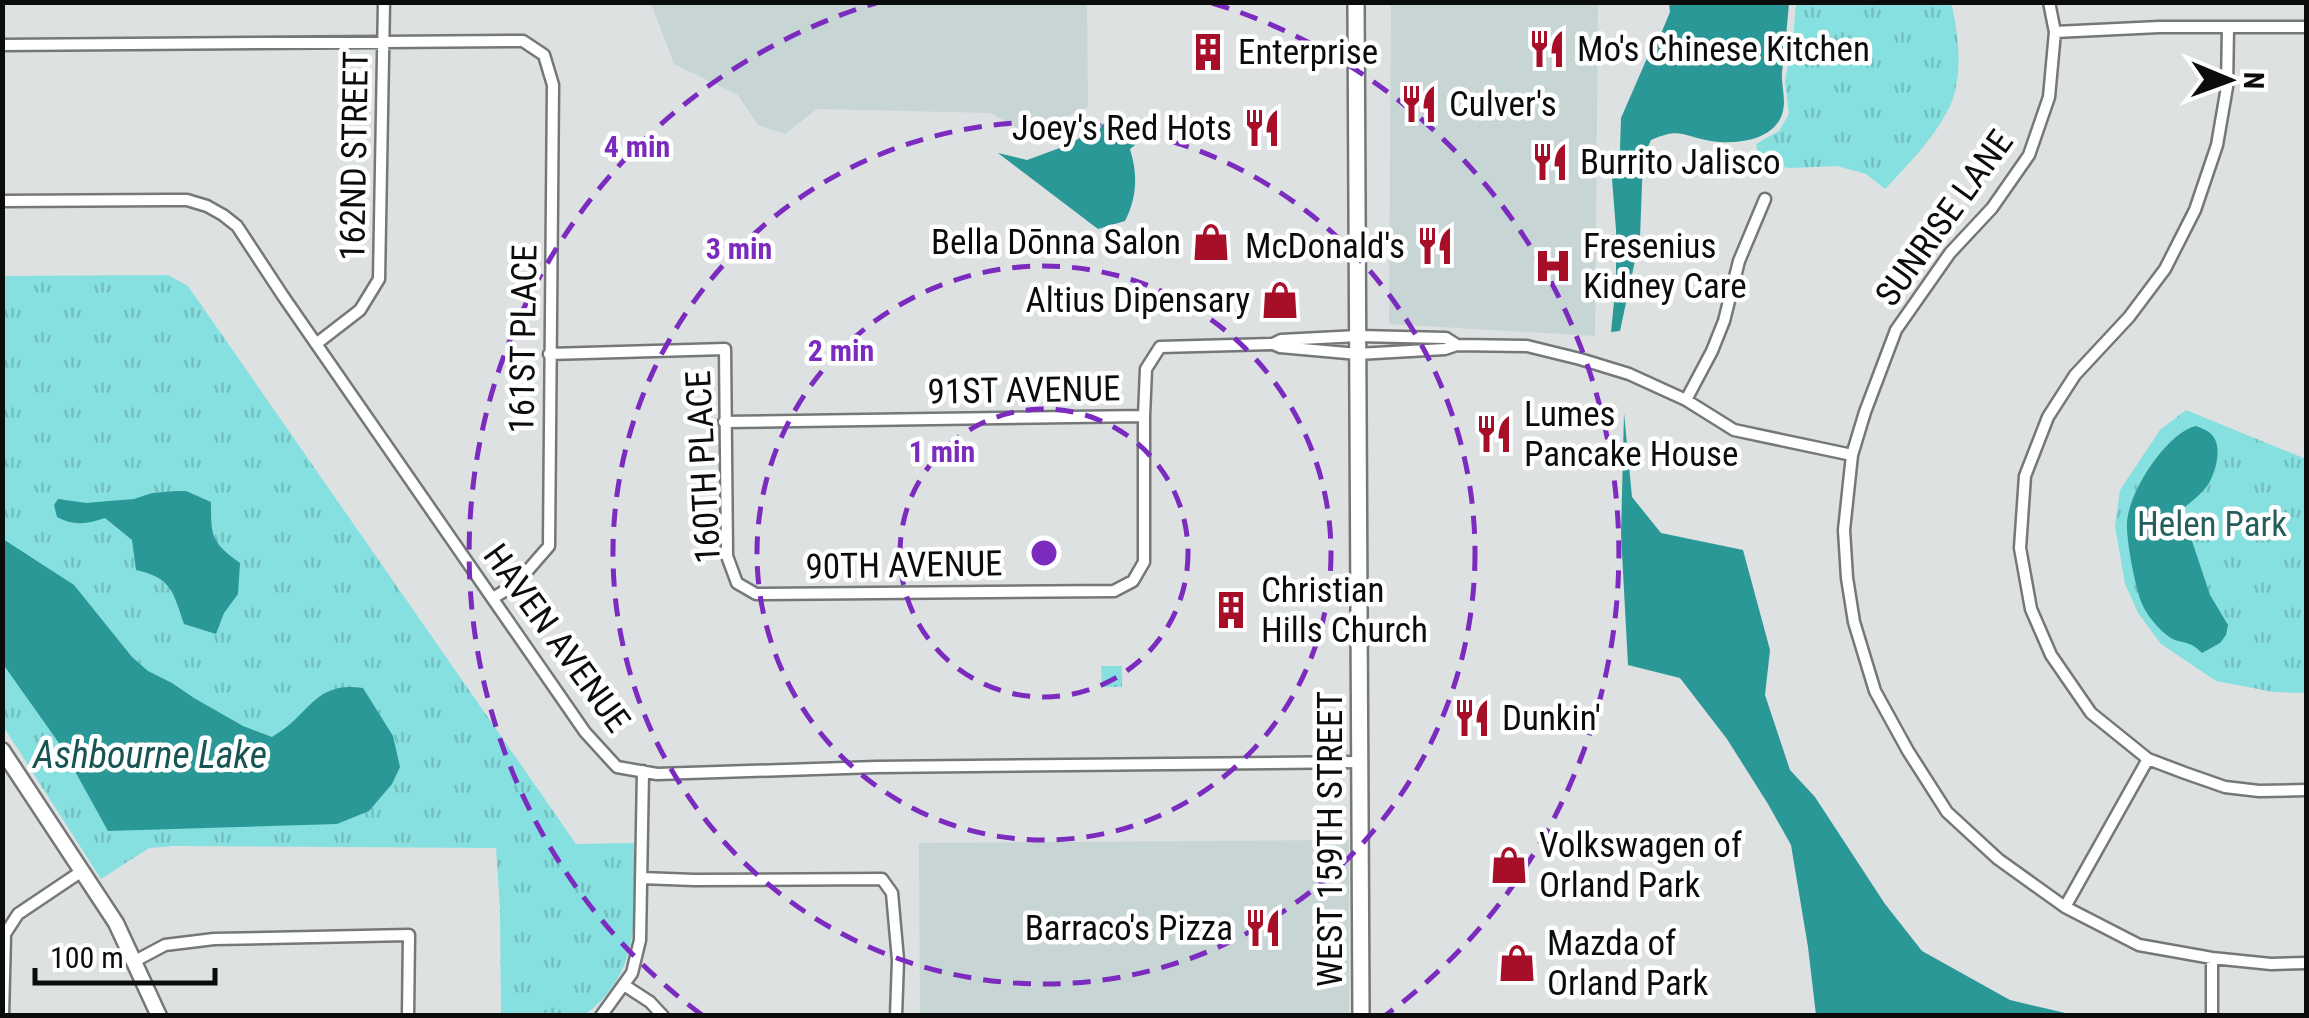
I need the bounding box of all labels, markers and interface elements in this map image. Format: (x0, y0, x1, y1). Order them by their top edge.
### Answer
restaurant icon: Mo's Chinese Kitchen (1526, 28, 1568, 70)
place label: Mo's Chinese Kitchen (1577, 29, 1870, 70)
north arrow (2179, 30, 2279, 130)
building icon: Enterprise (1187, 31, 1229, 73)
place label: Enterprise (1238, 32, 1378, 73)
street label: 162ND STREET (332, 51, 377, 261)
text: N (2237, 72, 2270, 89)
restaurant icon: Culver's (1398, 83, 1440, 125)
place label: Culver's (1449, 84, 1557, 125)
restaurant icon: Joey's Red Hots (1241, 107, 1283, 149)
place label: Joey's Red Hots (1012, 108, 1232, 149)
street label: SUNRISE LANE (1867, 123, 2022, 314)
text: 4 min (604, 129, 670, 164)
restaurant icon: Burrito Jalisco (1529, 141, 1571, 183)
place label: Burrito Jalisco (1580, 142, 1780, 183)
shop icon: Bella Dōnna Salon (1190, 221, 1232, 263)
place label: Bella Dōnna Salon (931, 222, 1181, 263)
restaurant icon: McDonald's (1414, 225, 1456, 267)
place label: McDonald's (1245, 226, 1405, 267)
place label: Fresenius Kidney Care (1583, 226, 1747, 307)
text: 3 min (706, 231, 772, 266)
street label: 161ST PLACE (501, 244, 546, 434)
hospital icon: Fresenius Kidney Care (1532, 245, 1574, 287)
shop icon: Altius Dipensary (1259, 279, 1301, 321)
place label: Altius Dipensary (1026, 280, 1250, 321)
text: 2 min (808, 333, 874, 368)
street label: 91ST AVENUE (927, 368, 1121, 413)
street label: 160TH PLACE (678, 369, 729, 565)
place label: Lumes Pancake House (1524, 394, 1738, 475)
restaurant icon: Lumes Pancake House (1473, 413, 1515, 455)
text: 1 min (909, 434, 975, 469)
park label: Helen Park (2137, 504, 2287, 545)
centre of rings (1026, 535, 1062, 571)
street label: HAVEN AVENUE (475, 536, 638, 740)
street label: 90TH AVENUE (805, 543, 1003, 588)
place label: Christian Hills Church (1261, 570, 1428, 651)
building icon: Christian Hills Church (1210, 589, 1252, 631)
street label: WEST 159TH STREET (1310, 691, 1351, 987)
restaurant icon: Dunkin' (1451, 697, 1493, 739)
place label: Dunkin' (1502, 698, 1601, 739)
water label: Ashbourne Lake (31, 733, 267, 777)
place label: Volkswagen of Orland Park (1539, 825, 1742, 906)
shop icon: Volkswagen of Orland Park (1488, 844, 1530, 886)
restaurant icon: Barraco's Pizza (1242, 907, 1284, 949)
place label: Barraco's Pizza (1025, 908, 1233, 949)
scale bar (35, 923, 215, 985)
place label: Mazda of Orland Park (1547, 923, 1708, 1004)
text: 100 m (50, 940, 124, 975)
shop icon: Mazda of Orland Park (1496, 942, 1538, 984)

